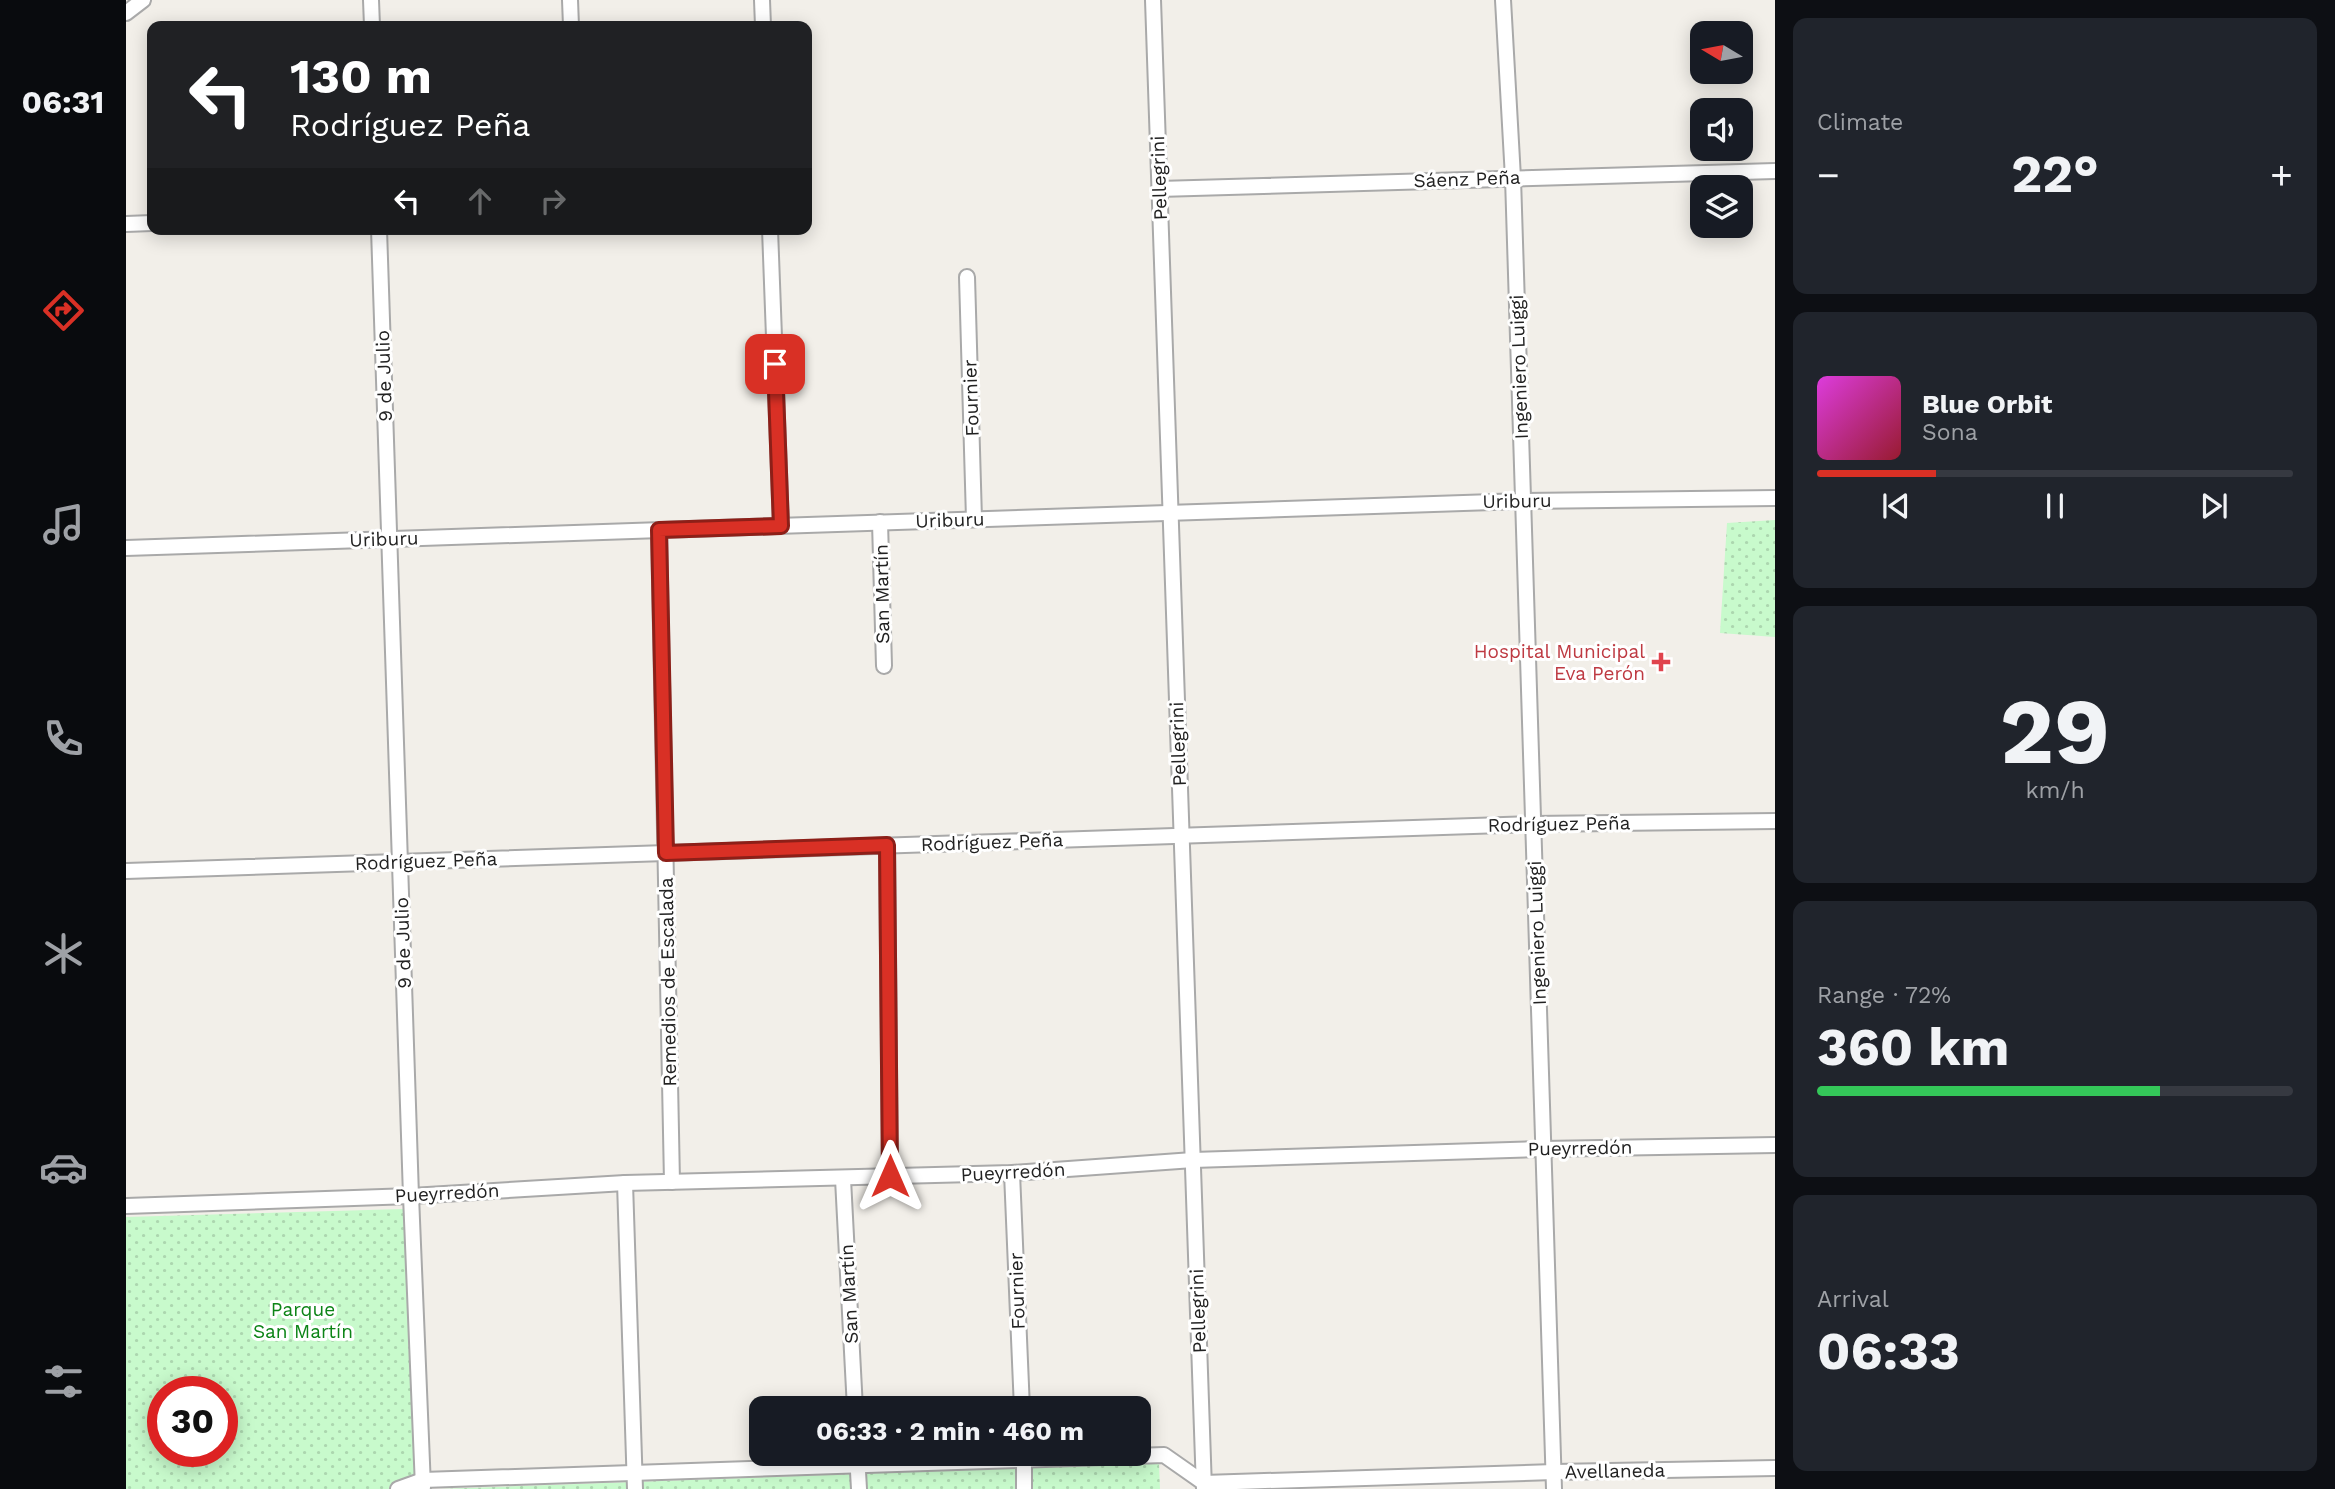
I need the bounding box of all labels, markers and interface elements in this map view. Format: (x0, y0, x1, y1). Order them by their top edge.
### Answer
north arrow (1690, 21, 1754, 84)
map controls (1690, 21, 1753, 238)
text: 130 m (290, 47, 432, 105)
icon: left (175, 49, 266, 140)
text: 06:31 (22, 83, 104, 121)
button: sound (1690, 98, 1753, 161)
text: Rodríguez Peña (290, 106, 530, 144)
text: Climate (1817, 109, 1903, 136)
street label: Pellegrini (1146, 135, 1172, 221)
text: 22° (2011, 144, 2099, 205)
text: − (1817, 153, 1840, 197)
text: + (2270, 153, 2293, 197)
street label: Sáenz Peña (1413, 166, 1521, 192)
button: layers (1690, 175, 1753, 238)
icon: left (388, 182, 426, 220)
icon: ahead (461, 182, 499, 220)
icon: right (534, 182, 572, 220)
icon: directions (39, 286, 88, 335)
street label: Ingeniero Luiggi (1505, 294, 1533, 440)
street label: 9 de Julio (371, 330, 397, 422)
pin (745, 334, 805, 394)
icon: arrive (756, 345, 794, 383)
street label: Fournier (958, 359, 984, 437)
text: Blue Orbit (1922, 389, 2052, 419)
text: Sona (1922, 419, 1978, 446)
icon: previous (1877, 487, 1915, 525)
icon: pause (2036, 487, 2074, 525)
icon: next (2195, 487, 2233, 525)
street label: Uriburu (1482, 489, 1552, 513)
icon: music (39, 500, 88, 549)
street label: Uriburu (915, 507, 985, 533)
street label: Uriburu (349, 526, 419, 552)
street label: San Martín (870, 544, 894, 644)
place label: Hospital Municipal Eva Perón (1474, 640, 1645, 685)
marker: Hospital Municipal Eva Perón (1651, 652, 1671, 672)
text: 29 (2000, 678, 2110, 785)
street label: Pellegrini (1165, 701, 1191, 787)
icon: phone (39, 714, 88, 763)
text: km/h (2025, 777, 2085, 804)
street label: Rodríguez Peña (1487, 811, 1631, 837)
street label: Rodríguez Peña (920, 828, 1064, 856)
street label: Rodríguez Peña (354, 847, 498, 875)
street label: Ingeniero Luiggi (1523, 860, 1551, 1006)
street label: Remedios de Escalada (655, 877, 681, 1087)
street label: 9 de Julio (390, 897, 416, 989)
icon: climate (39, 929, 88, 978)
text: Range · 72% (1817, 982, 1951, 1009)
text: 360 km (1817, 1017, 2010, 1078)
street label: Pueyrredón (1527, 1136, 1633, 1160)
position arrow (853, 1139, 927, 1213)
icon: car (39, 1143, 88, 1192)
street label: Pueyrredón (960, 1158, 1066, 1186)
street label: Pueyrredón (394, 1179, 500, 1207)
street label: San Martín (835, 1244, 863, 1344)
street label: Fournier (1004, 1252, 1030, 1330)
street label: Pellegrini (1185, 1268, 1211, 1354)
text: Arrival (1817, 1286, 1889, 1313)
park label: Parque San Martín (253, 1298, 353, 1343)
text: 06:33 (1817, 1321, 1960, 1382)
icon: filters (39, 1357, 88, 1406)
speed limit sign: 30 (147, 1376, 238, 1467)
text: 06:33 · 2 min · 460 m (816, 1416, 1084, 1446)
street label: Avellaneda (1565, 1459, 1666, 1483)

